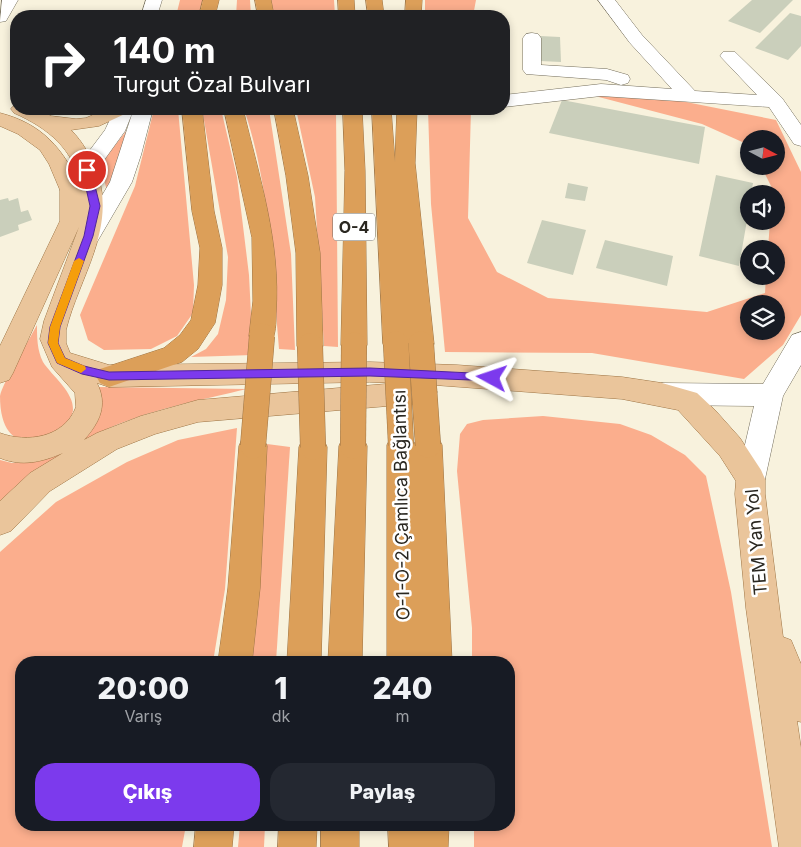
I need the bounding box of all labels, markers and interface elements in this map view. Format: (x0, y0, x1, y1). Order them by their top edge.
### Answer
text: 140 m (113, 29, 216, 71)
icon: right (30, 30, 95, 95)
text: Turgut Özal Bulvarı (113, 71, 311, 97)
north arrow (740, 130, 785, 175)
map controls (740, 130, 785, 340)
pin (66, 149, 108, 191)
icon: arrive (73, 156, 101, 184)
button: sound (740, 185, 785, 230)
road number: O-4 (333, 213, 375, 240)
button: search (740, 240, 785, 285)
button: layers (740, 295, 785, 340)
position arrow (465, 351, 517, 403)
street label: O-1-O-2 Çamlıca Bağlantısı (388, 390, 414, 620)
street label: TEM Yan Yol (741, 488, 771, 596)
text: 20:00 (97, 670, 189, 706)
text: 1 (274, 670, 288, 706)
text: 240 (373, 670, 433, 706)
text: Varış (124, 706, 162, 726)
text: dk (272, 706, 290, 726)
text: m (396, 706, 410, 726)
button: Çıkış (35, 763, 260, 821)
button: Paylaş (270, 763, 495, 821)

